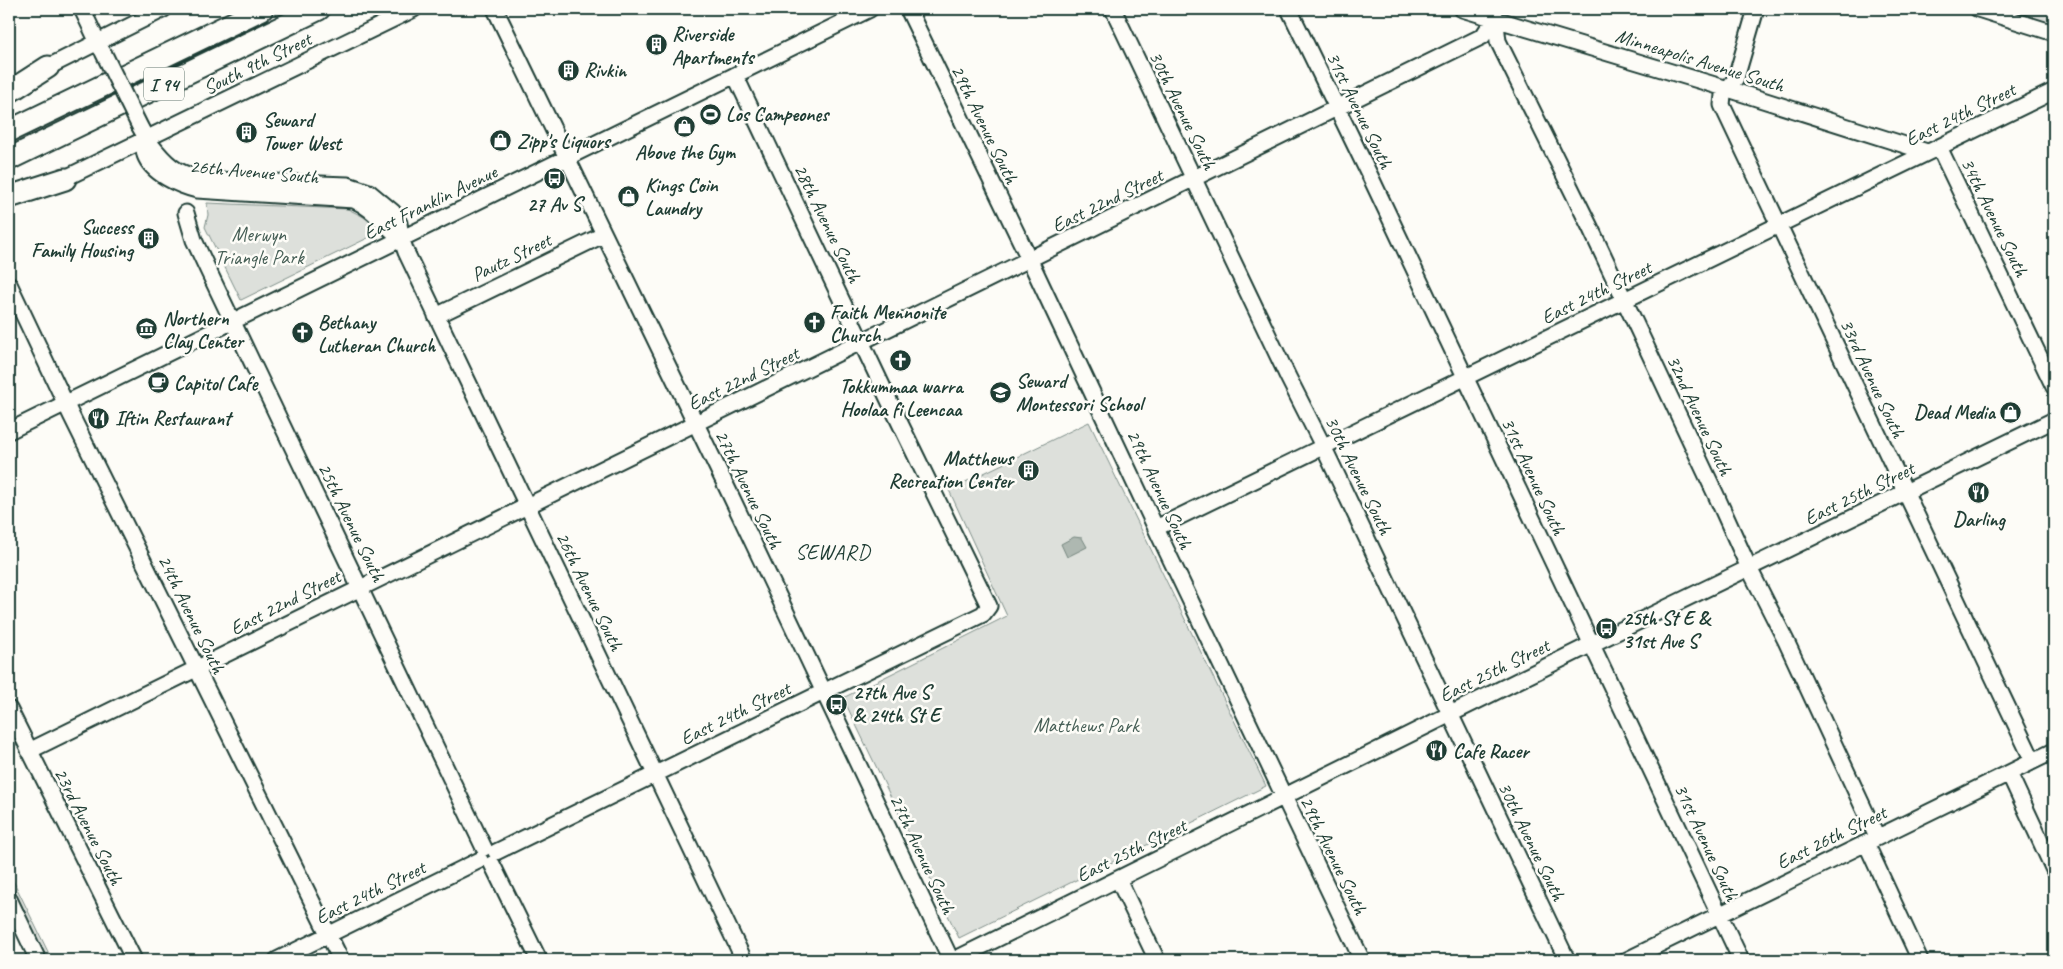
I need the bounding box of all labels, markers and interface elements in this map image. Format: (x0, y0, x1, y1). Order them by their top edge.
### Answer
place label: Riverside Apartments (672, 22, 755, 70)
street label: Minneapolis Avenue South (1613, 23, 1788, 98)
street label: South 9th Street (199, 25, 318, 100)
building icon: Riverside Apartments (644, 33, 668, 57)
street label: 30th Avenue South (1143, 47, 1222, 175)
street label: 31st Avenue South (1321, 48, 1399, 174)
building icon: Rivkin (556, 58, 580, 82)
place label: Rivkin (584, 58, 628, 83)
street label: 29th Avenue South (945, 61, 1024, 189)
road number: I 94 (144, 68, 184, 100)
street label: East 24th Street (1901, 76, 2021, 152)
sports icon: Los Campeones (698, 102, 722, 126)
place label: Los Campeones (726, 102, 830, 127)
place label: Seward Tower West (263, 108, 344, 156)
shop icon: Above the Gym (673, 114, 697, 138)
building icon: Seward Tower West (235, 120, 259, 144)
shop icon: Zipp's Liquors (489, 129, 513, 153)
place label: Zipp's Liquors (517, 129, 612, 154)
place label: Above the Gym (635, 140, 737, 166)
street label: 26th Avenue South (189, 153, 320, 190)
street label: 34th Avenue South (1955, 154, 2034, 282)
street label: East Franklin Avenue (359, 159, 502, 246)
street label: 28th Avenue South (788, 160, 867, 288)
street label: East 22nd Street (1048, 162, 1169, 238)
bus stop icon: 27 Av S (542, 166, 566, 190)
place label: Kings Coin Laundry (645, 173, 719, 221)
shop icon: Kings Coin Laundry (617, 184, 641, 208)
place label: 27 Av S (527, 192, 586, 217)
place label: Success Family Housing (31, 215, 135, 263)
park label: Merwyn Triangle Park (214, 222, 305, 270)
building icon: Success Family Housing (137, 226, 161, 250)
street label: Pautz Street (467, 226, 557, 287)
street label: East 24th Street (1537, 254, 1657, 330)
place label: Faith Mennonite Church (830, 300, 947, 348)
place label: Northern Clay Center (163, 306, 246, 355)
place label: Bethany Lutheran Church (318, 310, 436, 358)
church icon: Faith Mennonite Church (802, 311, 826, 335)
street label: 33rd Avenue South (1834, 315, 1911, 443)
museum icon: Northern Clay Center (135, 317, 159, 341)
church icon: Bethany Lutheran Church (290, 321, 314, 345)
street label: East 22nd Street (684, 340, 805, 416)
church icon: Tokkummaa warra Hoolaa fi Leencaa (889, 348, 913, 372)
street label: 32nd Avenue South (1661, 351, 1739, 480)
place label: Seward Montessori School (1016, 369, 1146, 417)
cafe icon: Capitol Cafe (146, 371, 170, 395)
place label: Capitol Cafe (174, 371, 259, 396)
place label: Tokkummaa warra Hoolaa fi Leencaa (839, 374, 964, 422)
school or university icon: Seward Montessori School (988, 380, 1012, 404)
place label: Dead Media (1914, 400, 1997, 425)
shop icon: Dead Media (1999, 400, 2023, 424)
restaurant icon: Iftin Restaurant (87, 406, 111, 430)
place label: Iftin Restaurant (115, 406, 234, 431)
street label: 30th Avenue South (1319, 412, 1398, 540)
street label: 31st Avenue South (1495, 413, 1572, 540)
street label: 29th Avenue South (1121, 425, 1199, 554)
street label: 27th Avenue South (709, 426, 788, 554)
place label: Matthews Recreation Center (888, 446, 1016, 494)
street label: East 25th Street (1800, 455, 1920, 531)
building icon: Matthews Recreation Center (1017, 458, 1041, 482)
street label: 25th Avenue South (312, 459, 391, 587)
restaurant icon: Darling (1967, 481, 1991, 505)
place label: Darling (1953, 507, 2007, 532)
street label: 26th Avenue South (550, 528, 629, 656)
district label: SEWARD (795, 539, 872, 565)
street label: 24th Avenue South (152, 551, 231, 679)
street label: East 22nd Street (226, 563, 347, 641)
place label: 25th St E & 31st Ave S (1623, 606, 1712, 654)
bus stop icon: 25th St E & 31st Ave S (1595, 617, 1619, 641)
street label: East 25th Street (1435, 632, 1555, 708)
street label: East 24th Street (676, 675, 796, 751)
place label: 27th Ave S & 24th St E (853, 680, 943, 728)
bus stop icon: 27th Ave S & 24th St E (825, 692, 849, 716)
park label: Matthews Park (1033, 713, 1140, 738)
restaurant icon: Cafe Racer (1425, 739, 1449, 763)
place label: Cafe Racer (1453, 739, 1531, 764)
street label: 23rd Avenue South (48, 763, 129, 890)
street label: 30th Avenue South (1492, 778, 1571, 906)
street label: 31st Avenue South (1668, 779, 1745, 906)
street label: 27th Avenue South (884, 790, 962, 919)
street label: 29th Avenue South (1294, 792, 1373, 920)
street label: East 26th Street (1772, 799, 1892, 875)
street label: East 25th Street (1072, 812, 1192, 888)
street label: East 24th Street (311, 854, 431, 930)

